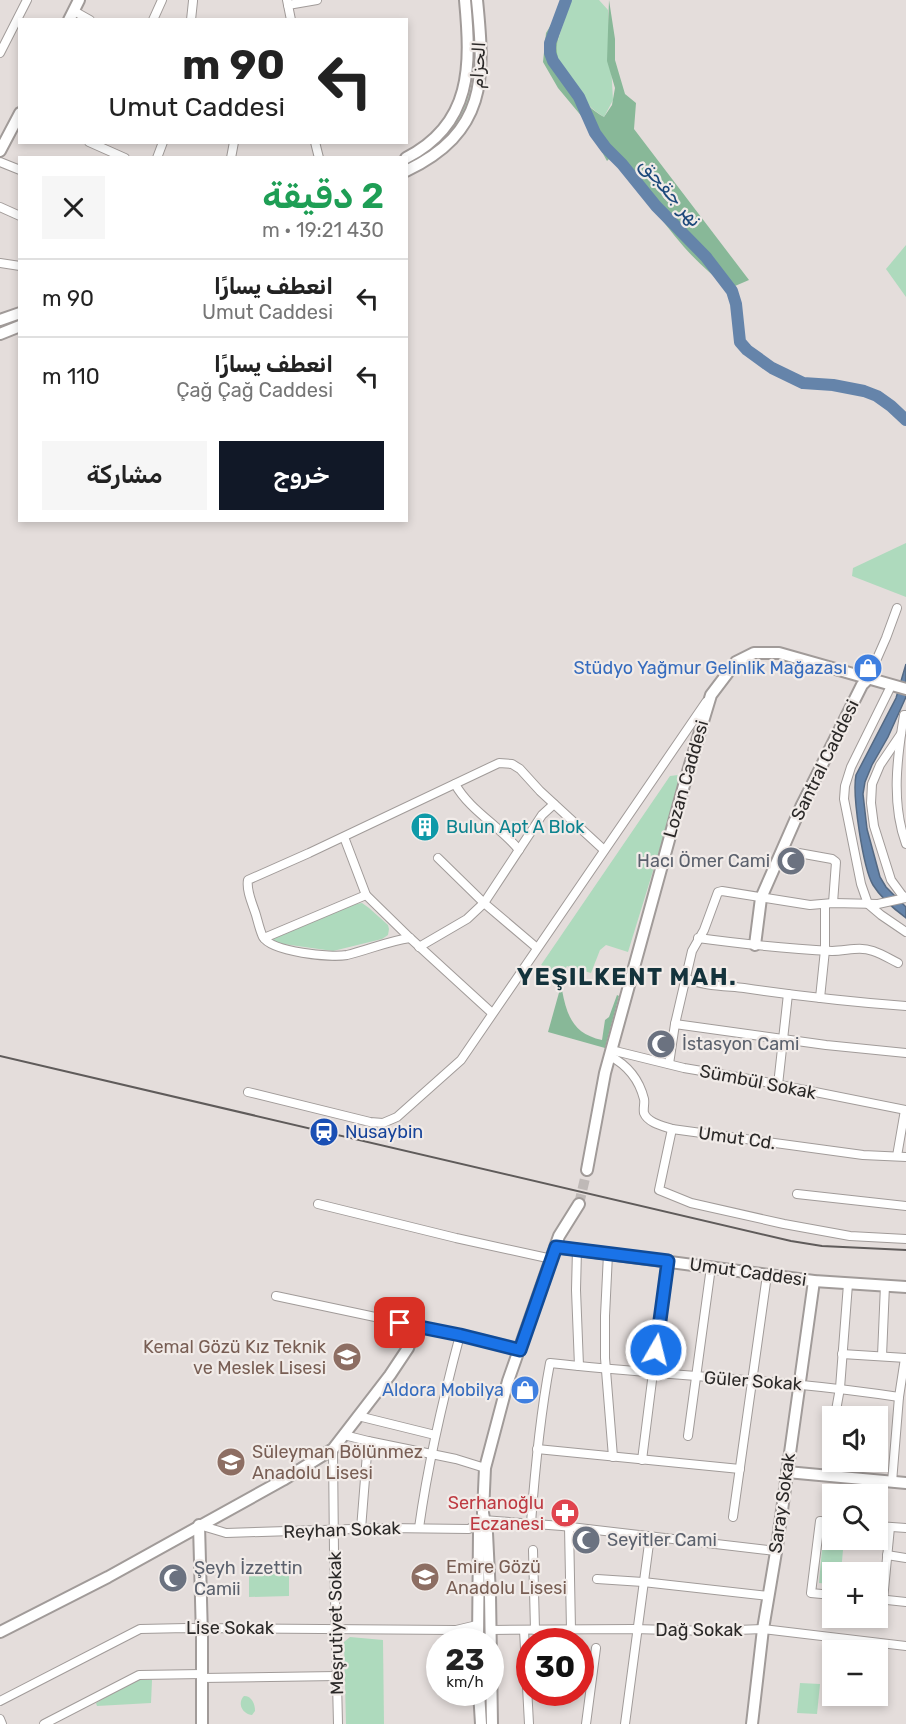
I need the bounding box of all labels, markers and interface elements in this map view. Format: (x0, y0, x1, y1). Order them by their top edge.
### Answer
text: 90 m (182, 40, 285, 90)
street label: الحزام (466, 41, 490, 89)
icon: left (306, 42, 384, 120)
text: Umut Caddesi (108, 91, 285, 123)
water label: نهر جقجق (634, 152, 708, 232)
text: 2 دقيقة (262, 174, 384, 217)
button: close (42, 176, 105, 239)
text: 430 m · 19:21 (262, 218, 384, 242)
text: انعطف يسارًا (214, 273, 333, 300)
icon: left (351, 282, 384, 315)
text: 90 m (42, 285, 94, 312)
text: Umut Caddesi (202, 300, 333, 324)
text: انعطف يسارًا (214, 351, 333, 378)
icon: left (351, 360, 384, 393)
text: 110 m (42, 363, 100, 390)
text: Çağ Çağ Caddesi (176, 378, 333, 402)
button: مشاركة (42, 441, 207, 510)
button: خروج (219, 441, 384, 510)
shop icon: Stüdyo Yağmur Gelinlik Mağazası (852, 652, 884, 684)
place label: Stüdyo Yağmur Gelinlik Mağazası (573, 657, 847, 679)
street label: Santral Caddesi (786, 696, 864, 824)
street label: Lozan Caddesi (659, 718, 713, 840)
building icon: Bulun Apt A Blok (409, 811, 441, 843)
place label: Bulun Apt A Blok (446, 816, 585, 838)
mosque icon: Hacı Ömer Cami (775, 845, 807, 877)
place label: Hacı Ömer Cami (637, 850, 770, 872)
district label: YEŞILKENT MAH. (517, 963, 737, 991)
mosque icon: İstasyon Cami (645, 1028, 677, 1060)
place label: İstasyon Cami (682, 1033, 799, 1055)
street label: Sümbül Sokak (698, 1060, 819, 1104)
station icon: Nusaybin (308, 1116, 340, 1148)
place label: Nusaybin (345, 1121, 423, 1143)
street label: Umut Cd. (697, 1122, 777, 1154)
street label: Umut Caddesi (688, 1253, 808, 1291)
pin (374, 1297, 425, 1348)
icon: arrive (383, 1306, 416, 1339)
position arrow (624, 1318, 688, 1382)
place label: Kemal Gözü Kız Teknik ve Meslek Lisesi (143, 1336, 327, 1379)
school or university icon: Kemal Gözü Kız Teknik ve Meslek Lisesi (331, 1341, 363, 1373)
street label: Güler Sokak (703, 1367, 803, 1395)
shop icon: Aldora Mobilya (509, 1374, 541, 1406)
place label: Aldora Mobilya (382, 1379, 504, 1401)
map controls (822, 1406, 888, 1706)
button: sound (822, 1406, 888, 1472)
place label: Süleyman Bölünmez Anadolu Lisesi (252, 1441, 423, 1484)
school or university icon: Süleyman Bölünmez Anadolu Lisesi (215, 1446, 247, 1478)
street label: Saray Sokak (764, 1451, 800, 1555)
button: search (822, 1484, 888, 1550)
place label: Serhanoğlu Eczanesi (448, 1492, 544, 1535)
pharmacy icon: Serhanoğlu Eczanesi (549, 1497, 581, 1529)
street label: Reyhan Sokak (283, 1517, 402, 1543)
mosque icon: Seyitler Cami (570, 1524, 602, 1556)
place label: Seyitler Cami (607, 1529, 717, 1551)
street label: Meşrutiyet Sokak (324, 1550, 348, 1695)
place label: Emire Gözü Anadolu Lisesi (446, 1556, 567, 1599)
place label: Şeyh İzzettin Camii (194, 1557, 303, 1600)
school or university icon: Emire Gözü Anadolu Lisesi (409, 1561, 441, 1593)
mosque icon: Şeyh İzzettin Camii (157, 1562, 189, 1594)
button: + (822, 1562, 888, 1628)
street label: Lise Sokak (186, 1617, 275, 1639)
street label: Dağ Sokak (655, 1619, 743, 1641)
speed limit sign: 30 (516, 1628, 594, 1706)
button: − (822, 1640, 888, 1706)
text: 23 (445, 1642, 485, 1678)
text: km/h (446, 1673, 484, 1691)

